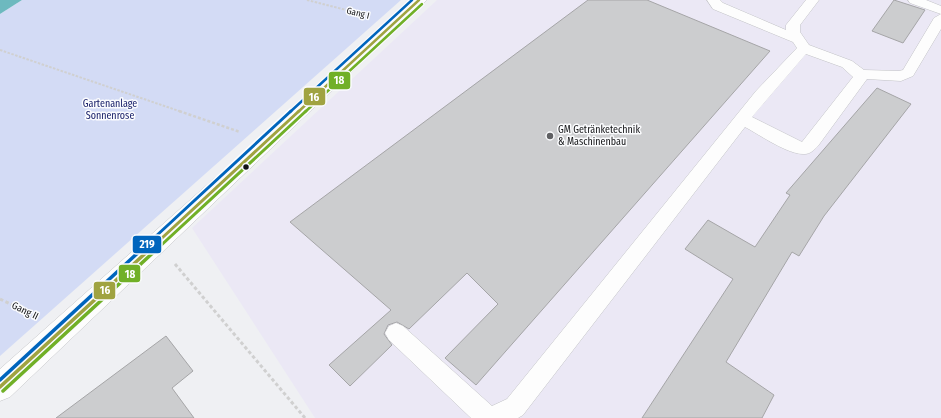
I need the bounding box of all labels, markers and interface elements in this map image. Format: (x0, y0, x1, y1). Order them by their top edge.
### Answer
street label: Gang I (346, 5, 370, 21)
line badge: 18 (328, 71, 351, 90)
text: 18 (334, 74, 344, 87)
line badge: 16 (303, 87, 326, 106)
text: 16 (309, 91, 319, 104)
park label: Gartenanlage Sonnenrose (83, 98, 137, 122)
place label: GM Getränketechnik & Maschinenbau (558, 124, 640, 148)
marker: GM Getränketechnik & Maschinenbau (545, 131, 555, 141)
unlabelled marker (241, 162, 251, 172)
line badge: 219 (132, 235, 162, 254)
text: 219 (138, 238, 155, 251)
line badge: 18 (118, 264, 141, 283)
text: 18 (125, 268, 135, 281)
line badge: 16 (93, 281, 116, 300)
text: 16 (100, 284, 110, 297)
street label: Gang II (10, 299, 40, 323)

